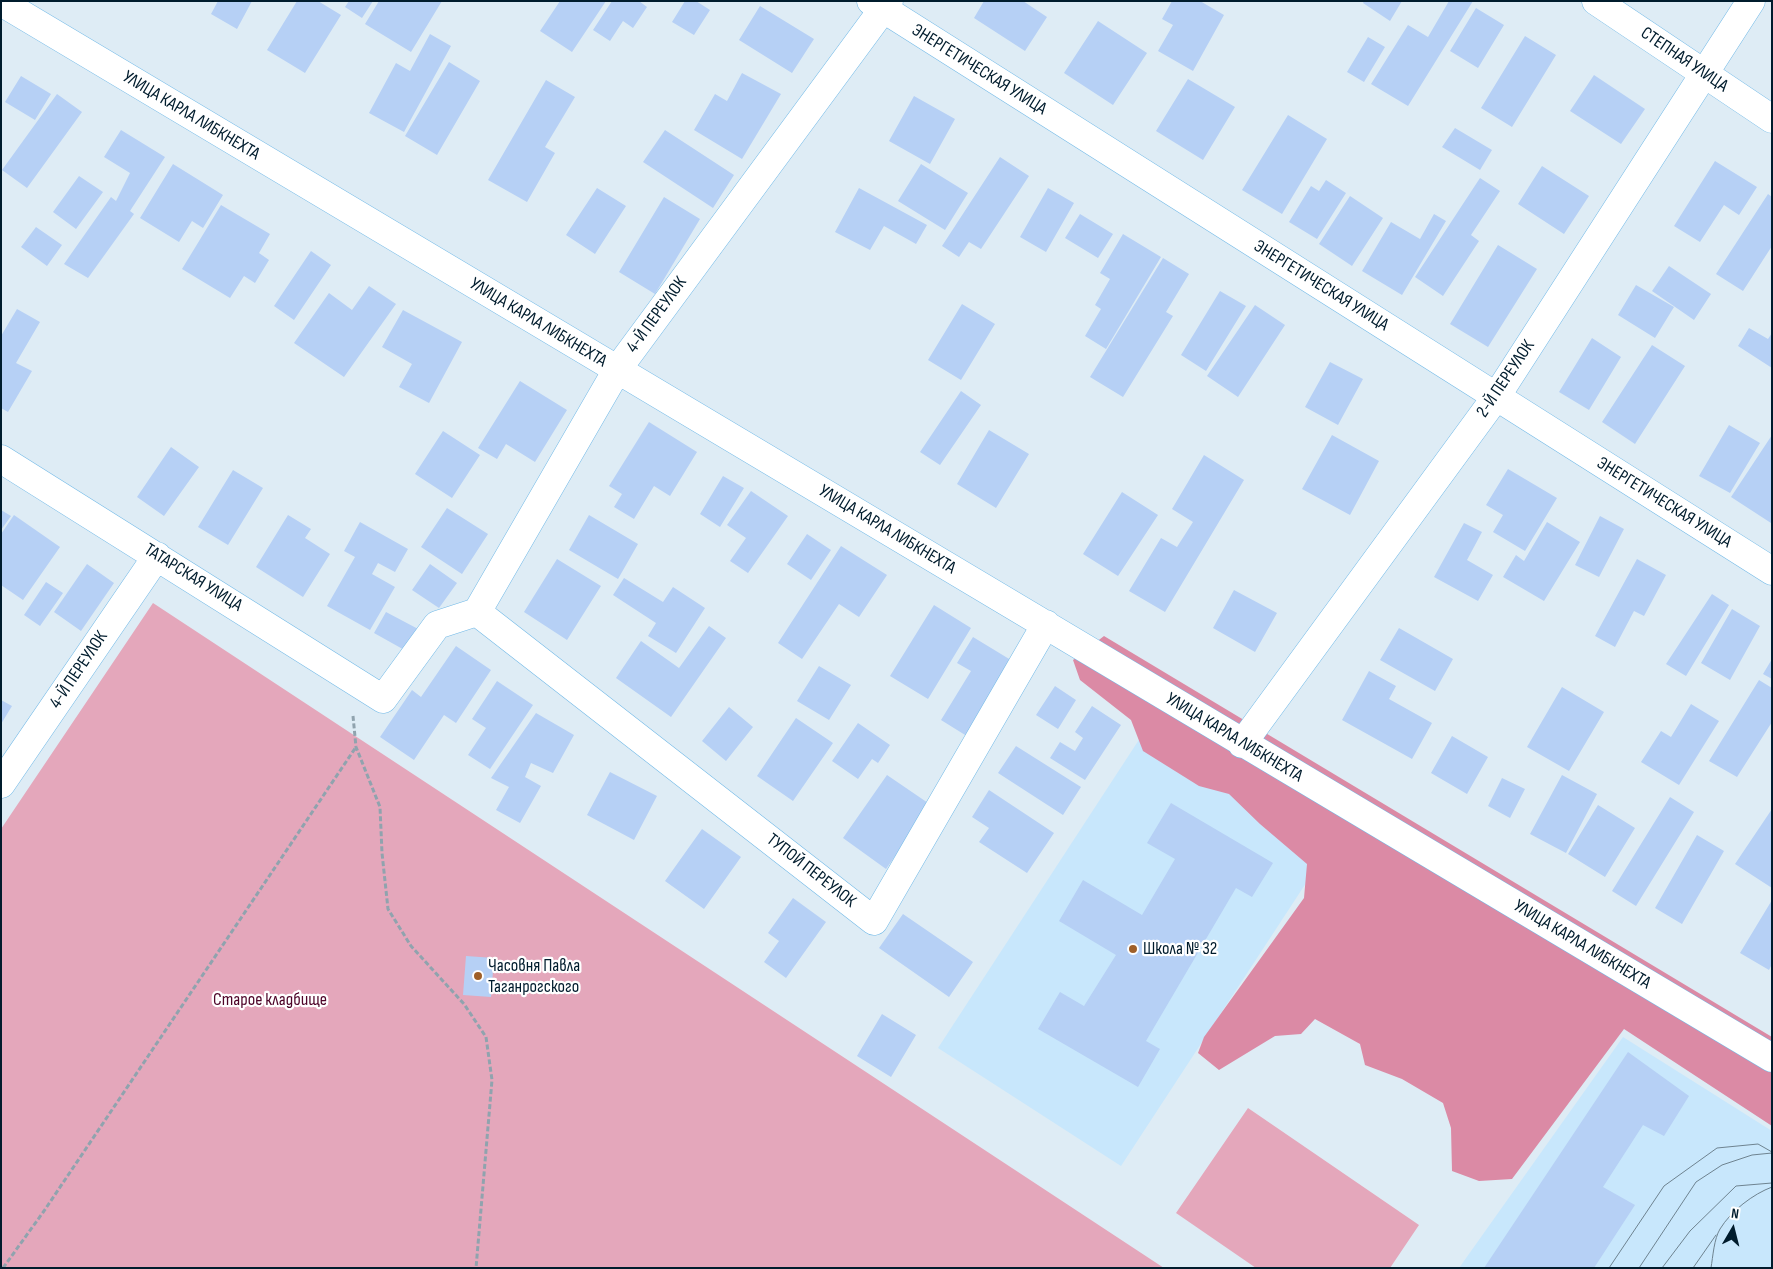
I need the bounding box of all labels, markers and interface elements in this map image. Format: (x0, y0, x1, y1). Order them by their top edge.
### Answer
street label: ЭНЕРГЕТИЧЕСКАЯ УЛИЦА (907, 20, 1051, 120)
street label: СТЕПНАЯ УЛИЦА (1636, 23, 1732, 97)
street label: УЛИЦА КАРЛА ЛИБКНЕХТА (119, 67, 263, 165)
street label: ЭНЕРГЕТИЧЕСКАЯ УЛИЦА (1249, 236, 1393, 336)
street label: 4-Й ПЕРЕУЛОК (622, 273, 692, 357)
street label: УЛИЦА КАРЛА ЛИБКНЕХТА (466, 274, 610, 372)
street label: 2-Й ПЕРЕУЛОК (1472, 336, 1540, 422)
street label: ЭНЕРГЕТИЧЕСКАЯ УЛИЦА (1592, 453, 1736, 553)
street label: УЛИЦА КАРЛА ЛИБКНЕХТА (815, 481, 959, 579)
street label: ТАТАРСКАЯ УЛИЦА (140, 539, 246, 617)
street label: 4-Й ПЕРЕУЛОК (45, 627, 113, 713)
street label: УЛИЦА КАРЛА ЛИБКНЕХТА (1162, 689, 1306, 787)
street label: ТУПОЙ ПЕРЕУЛОК (762, 829, 860, 913)
street label: УЛИЦА КАРЛА ЛИБКНЕХТА (1510, 896, 1654, 994)
place label: Школа № 32 (1143, 938, 1217, 960)
marker: Школа № 32 (1127, 943, 1139, 955)
place label: Часовня Павла Таганрогского (488, 955, 580, 998)
marker: Часовня Павла Таганрогского (472, 970, 484, 982)
park label: Старое кладбище (213, 989, 327, 1011)
north arrow (1708, 1204, 1758, 1254)
text: N (1730, 1205, 1740, 1223)

